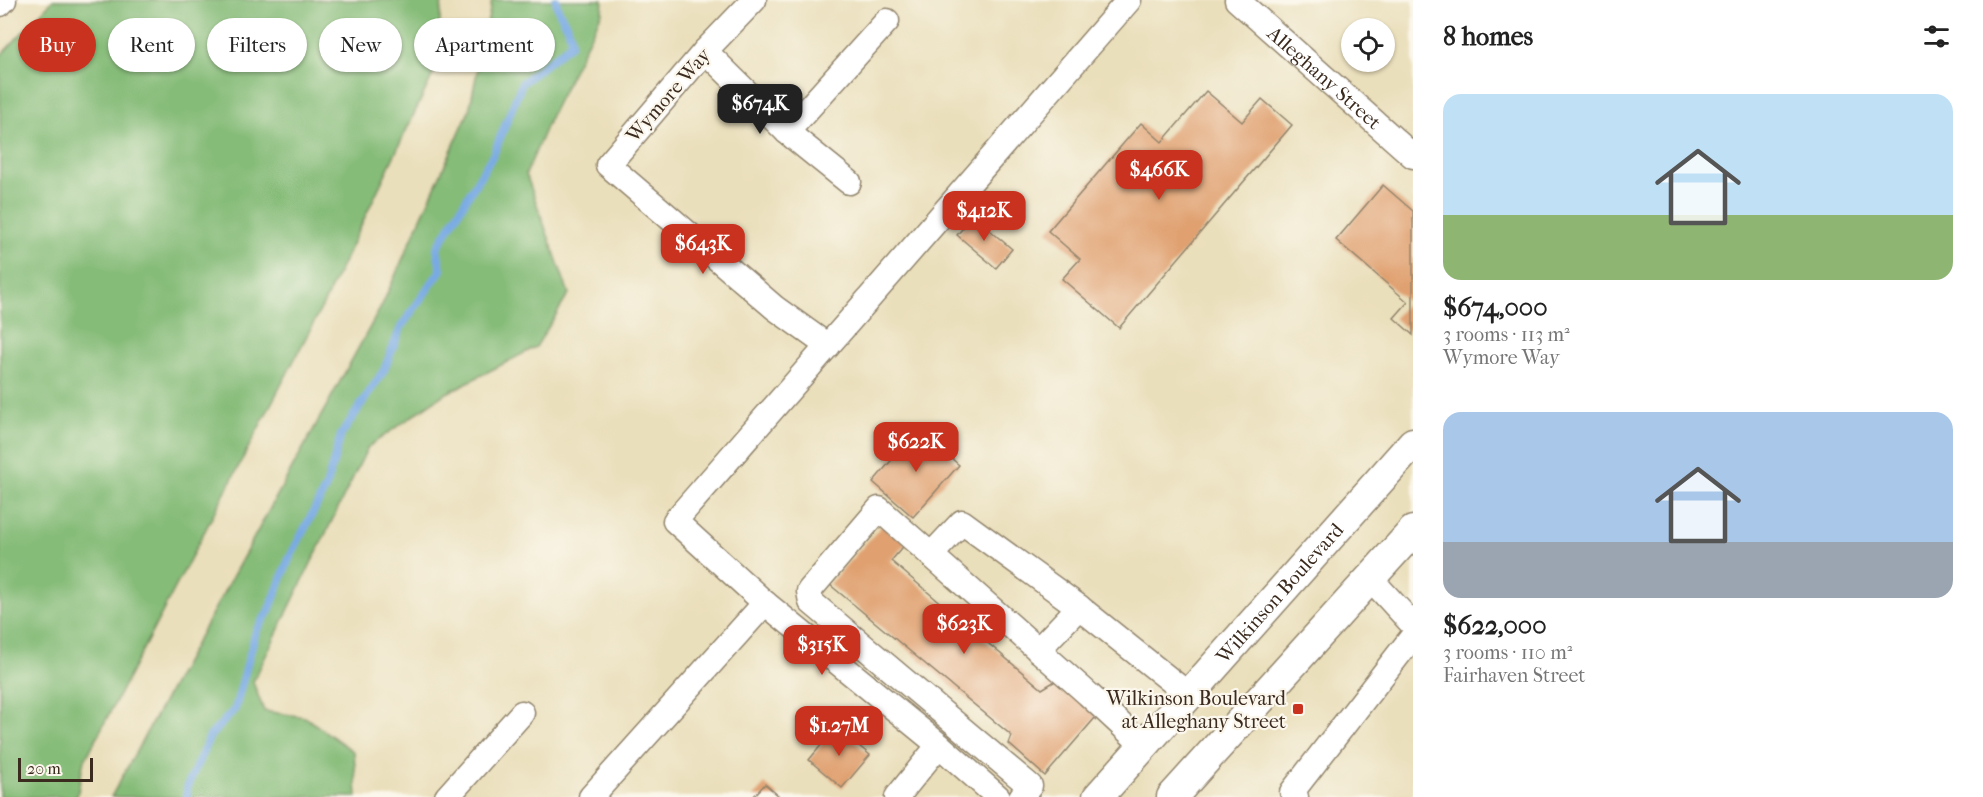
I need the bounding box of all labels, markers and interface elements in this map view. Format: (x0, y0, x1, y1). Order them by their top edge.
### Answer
chip: Buy (18, 18, 96, 72)
chip: Rent (108, 18, 195, 72)
chip: Filters (207, 18, 307, 72)
chip: New (319, 18, 402, 72)
chip: Apartment (414, 18, 555, 72)
map controls (1341, 18, 1395, 72)
button: locate (1341, 18, 1395, 72)
icon: filters (1920, 20, 1953, 53)
street label: Alleghany Street (1262, 21, 1386, 134)
text: 8 homes (1443, 21, 1533, 52)
street label: Wymore Way (621, 43, 716, 148)
pin: $674K (718, 84, 802, 135)
text: $674K (731, 92, 789, 115)
icon: home (1644, 133, 1752, 241)
pin: $466K (1117, 150, 1201, 201)
text: $466K (1129, 158, 1189, 181)
pin: $412K (942, 191, 1026, 242)
text: $412K (957, 199, 1011, 222)
pin: $643K (661, 224, 745, 275)
text: $643K (675, 232, 731, 255)
text: $674,000 (1443, 292, 1548, 323)
text: 3 rooms · 113 m² (1443, 323, 1570, 346)
text: Wymore Way (1443, 346, 1560, 369)
pin: $622K (874, 422, 958, 473)
text: $622K (888, 430, 944, 453)
icon: home (1644, 451, 1752, 559)
street label: Wilkinson Boulevard (1211, 518, 1349, 669)
pin: $623K (922, 604, 1006, 655)
text: $622,000 (1443, 610, 1547, 641)
text: $623K (937, 612, 991, 635)
pin: $315K (780, 625, 864, 676)
text: $315K (797, 633, 847, 656)
text: 3 rooms · 110 m² (1443, 641, 1572, 664)
text: Fairhaven Street (1443, 664, 1585, 687)
place label: Wilkinson Boulevard at Alleghany Street (1105, 687, 1287, 733)
marker: Wilkinson Boulevard at Alleghany Street (1291, 702, 1305, 716)
pin: $1.27M (790, 706, 888, 757)
text: $1.27M (809, 714, 869, 737)
scale bar (18, 755, 93, 782)
text: 20 m (27, 759, 61, 778)

